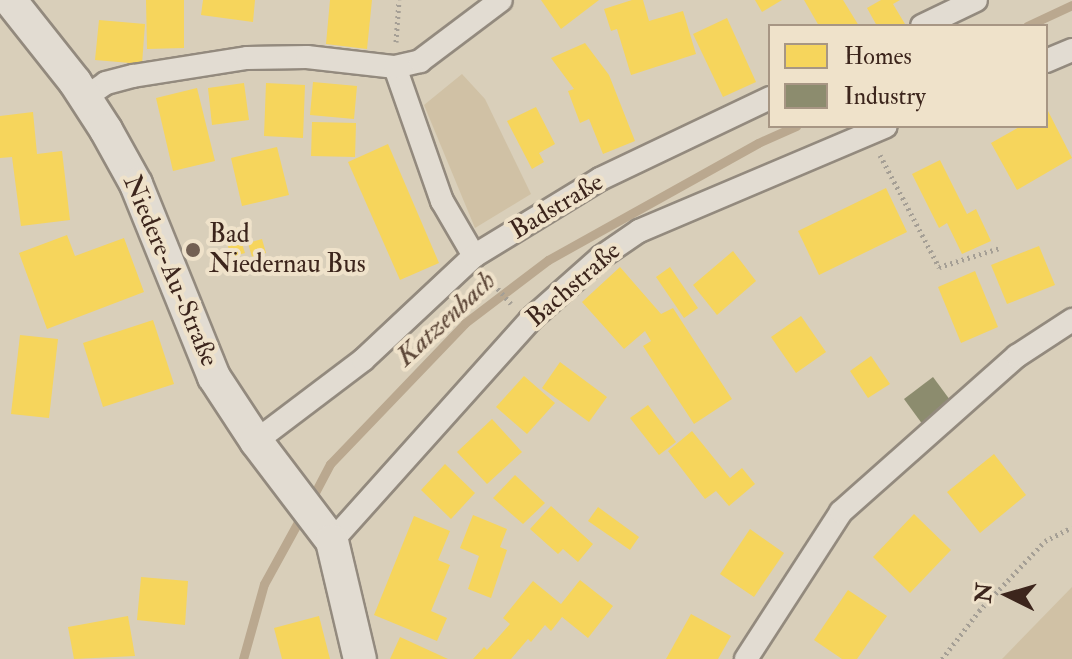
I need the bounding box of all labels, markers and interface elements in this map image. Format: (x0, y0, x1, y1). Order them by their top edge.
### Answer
legend (768, 24, 1048, 128)
text: Homes (844, 41, 912, 72)
text: Industry (844, 81, 926, 112)
street label: Badstraße (505, 167, 609, 247)
street label: Niedere-Au-Straße (116, 171, 224, 371)
place label: Bad Niedernau Bus (209, 219, 366, 280)
street label: Bachstraße (521, 236, 627, 334)
marker: Bad Niedernau Bus (184, 241, 202, 259)
water label: Katzenbach (389, 264, 503, 374)
north arrow (968, 555, 1048, 635)
text: N (969, 582, 999, 604)

